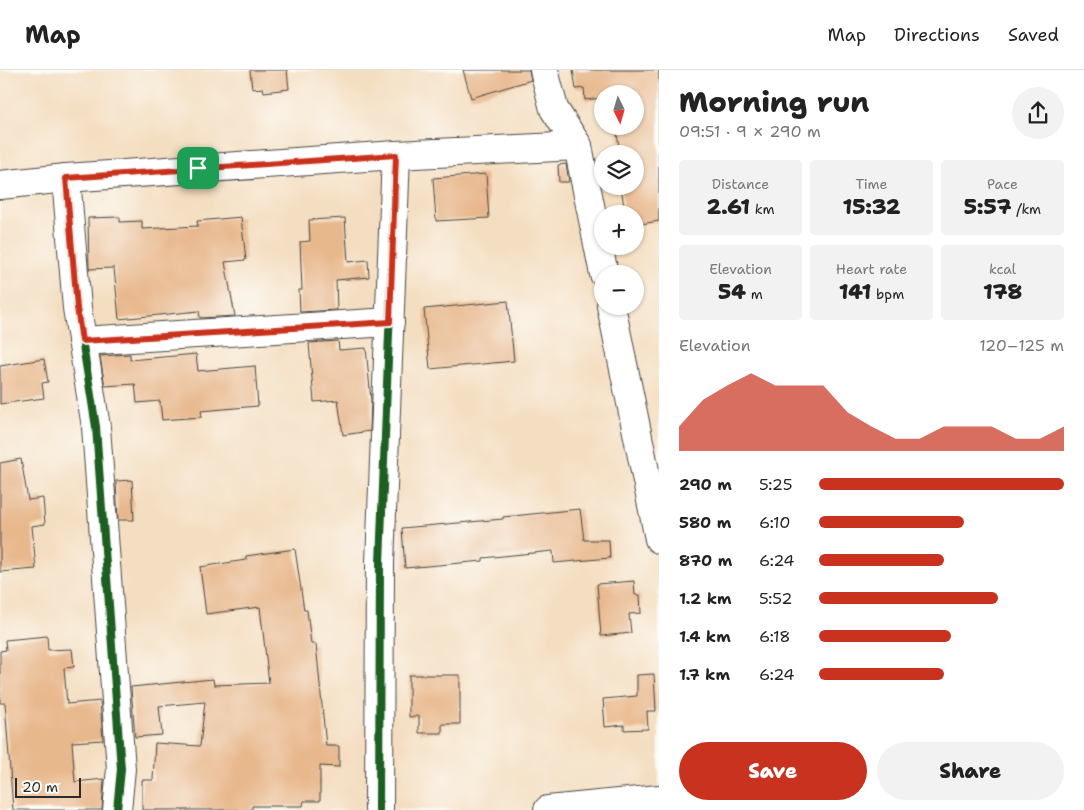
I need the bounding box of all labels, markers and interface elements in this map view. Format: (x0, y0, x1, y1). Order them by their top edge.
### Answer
text: Map (25, 19, 81, 51)
text: Map (828, 23, 866, 47)
text: Directions (894, 23, 980, 47)
text: Saved (1008, 23, 1059, 47)
text: Morning run (679, 83, 869, 121)
north arrow (594, 85, 644, 135)
map controls (594, 85, 644, 315)
button: share (1012, 87, 1064, 139)
text: 09:51 · 9 × 290 m (679, 121, 821, 142)
button: layers (594, 145, 644, 195)
pin (177, 147, 219, 189)
icon: arrive (184, 154, 212, 182)
text: Distance (712, 175, 769, 193)
text: Time (855, 175, 888, 193)
text: Pace (987, 175, 1018, 193)
text: 2.61 (706, 193, 750, 221)
text: 15:32 (842, 193, 901, 221)
text: 5:57 (964, 193, 1011, 221)
text: km (750, 200, 775, 218)
text: /km (1011, 200, 1041, 218)
button: + (594, 205, 644, 255)
text: Elevation (709, 260, 772, 278)
text: Heart rate (836, 260, 907, 278)
text: kcal (989, 260, 1016, 278)
button: − (594, 265, 644, 315)
text: 54 (718, 278, 746, 306)
text: 141 (839, 278, 871, 306)
text: 178 (983, 278, 1022, 306)
text: m (746, 285, 763, 303)
text: bpm (871, 285, 904, 303)
text: Elevation (679, 335, 751, 356)
text: 120–125 m (979, 335, 1064, 356)
text: 290 m (679, 474, 732, 495)
text: 5:25 (759, 474, 792, 495)
text: 580 m (679, 512, 731, 533)
text: 6:10 (759, 512, 790, 533)
text: 870 m (679, 550, 732, 571)
text: 6:24 (759, 550, 795, 571)
text: 1.2 km (679, 588, 732, 609)
text: 5:52 (759, 588, 792, 609)
text: 1.4 km (679, 626, 731, 647)
text: 6:18 (759, 626, 791, 647)
text: 1.7 km (679, 664, 730, 685)
text: 6:24 (759, 664, 795, 685)
button: Save (679, 742, 867, 800)
button: Share (877, 742, 1064, 800)
scale bar (15, 775, 81, 798)
text: 20 m (22, 778, 58, 796)

